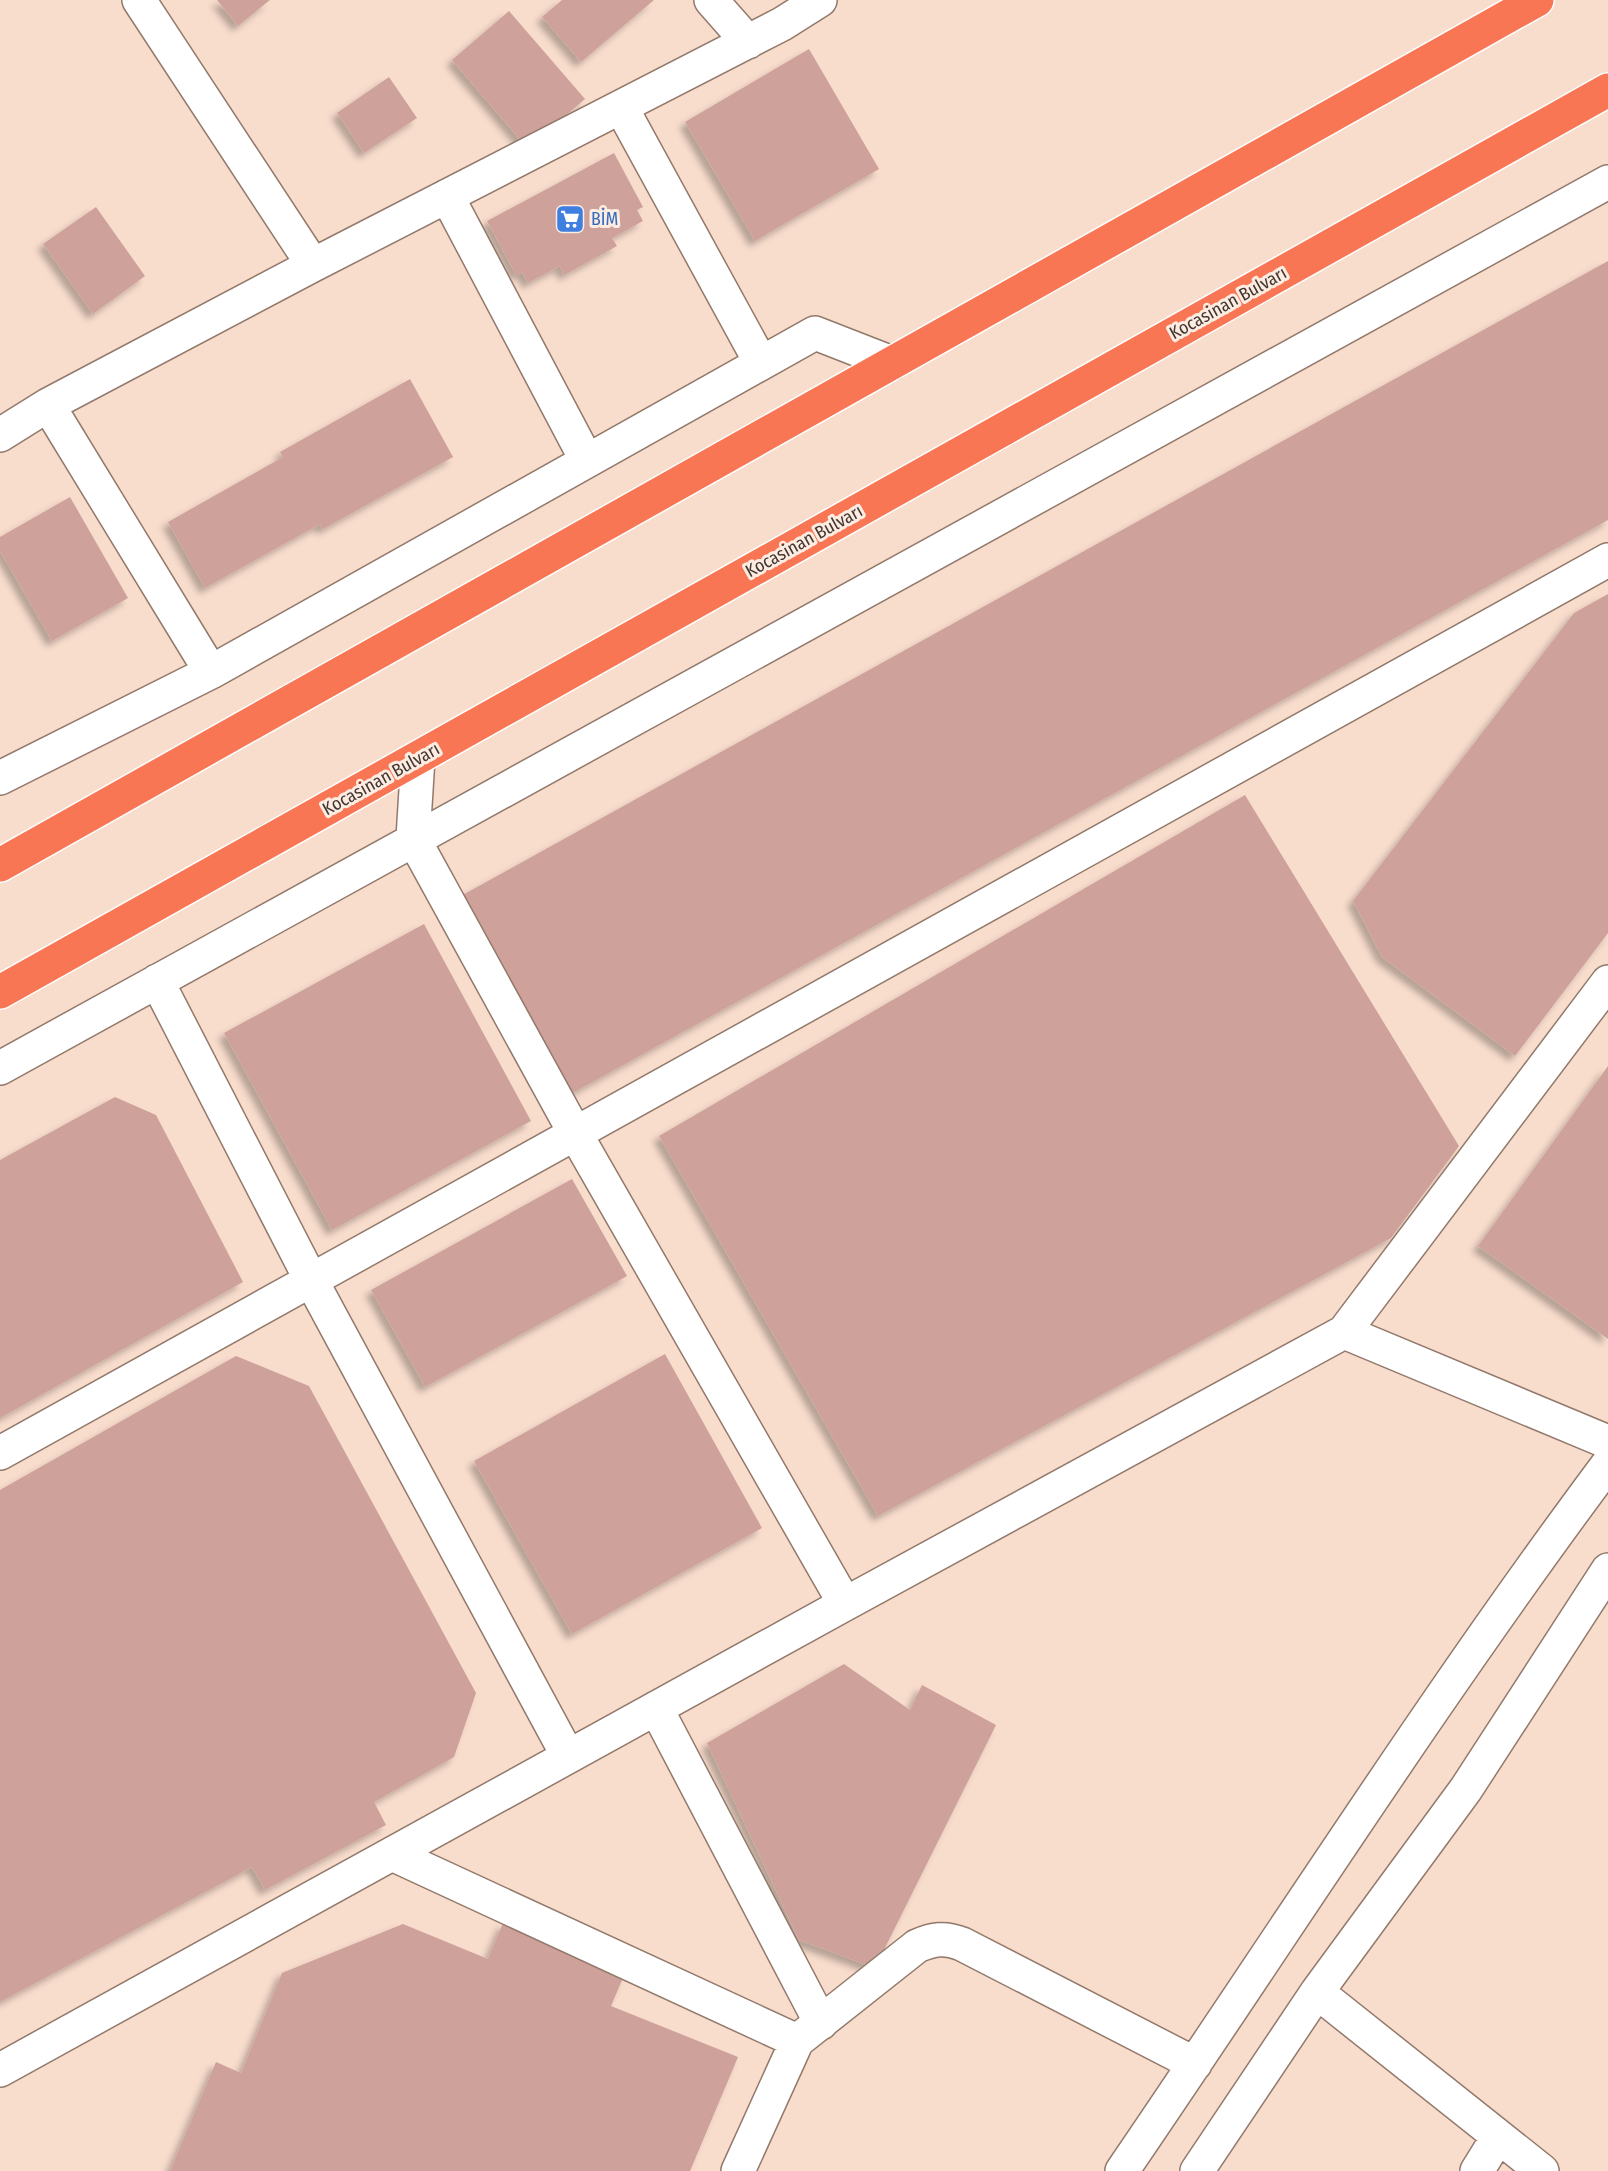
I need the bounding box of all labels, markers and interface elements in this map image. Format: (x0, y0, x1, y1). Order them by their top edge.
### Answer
supermarket icon: BİM (554, 203, 586, 235)
place label: BİM (591, 208, 618, 230)
street label: Kocasinan Bulvarı (1166, 262, 1290, 344)
street label: Kocasinan Bulvarı (742, 500, 866, 582)
street label: Kocasinan Bulvarı (319, 738, 443, 820)

